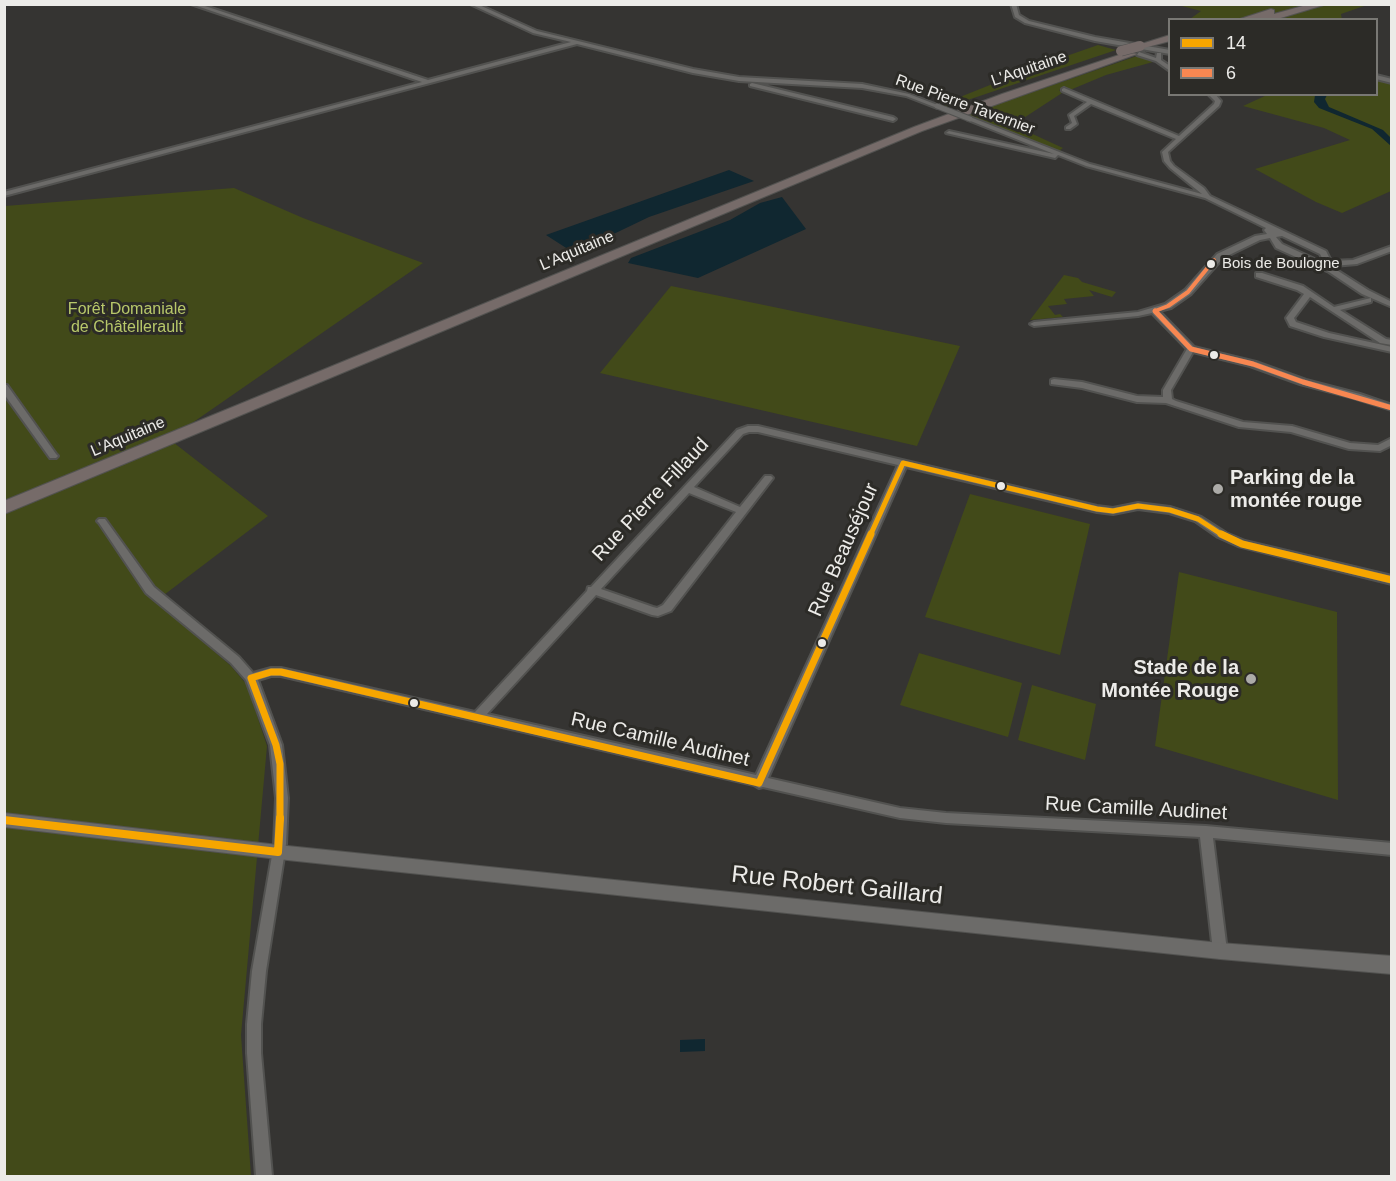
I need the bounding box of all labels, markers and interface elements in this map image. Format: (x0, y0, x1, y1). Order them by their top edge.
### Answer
legend (1168, 18, 1378, 96)
text: 14 (1226, 33, 1246, 53)
street label: L'Aquitaine (989, 47, 1069, 91)
text: 6 (1226, 63, 1236, 83)
street label: Rue Pierre Tavernier (893, 71, 1037, 139)
street label: L'Aquitaine (537, 227, 617, 275)
place label: Bois de Boulogne (1222, 255, 1340, 273)
marker: Bois de Boulogne (1205, 258, 1217, 270)
park label: Forêt Domaniale de Châtellerault (68, 300, 186, 338)
unlabelled marker (1208, 349, 1220, 361)
street label: L'Aquitaine (88, 413, 168, 461)
street label: Rue Pierre Fillaud (588, 433, 714, 567)
place label: Parking de la montée rouge (1230, 466, 1362, 513)
street label: Rue Beauséjour (804, 480, 884, 620)
unlabelled marker (995, 480, 1007, 492)
marker: Parking de la montée rouge (1211, 482, 1225, 496)
unlabelled marker (816, 637, 828, 649)
place label: Stade de la Montée Rouge (1101, 656, 1239, 703)
marker: Stade de la Montée Rouge (1244, 672, 1258, 686)
unlabelled marker (408, 697, 420, 709)
street label: Rue Camille Audinet (568, 708, 752, 772)
street label: Rue Camille Audinet (1044, 792, 1228, 826)
street label: Rue Robert Gaillard (730, 861, 944, 911)

